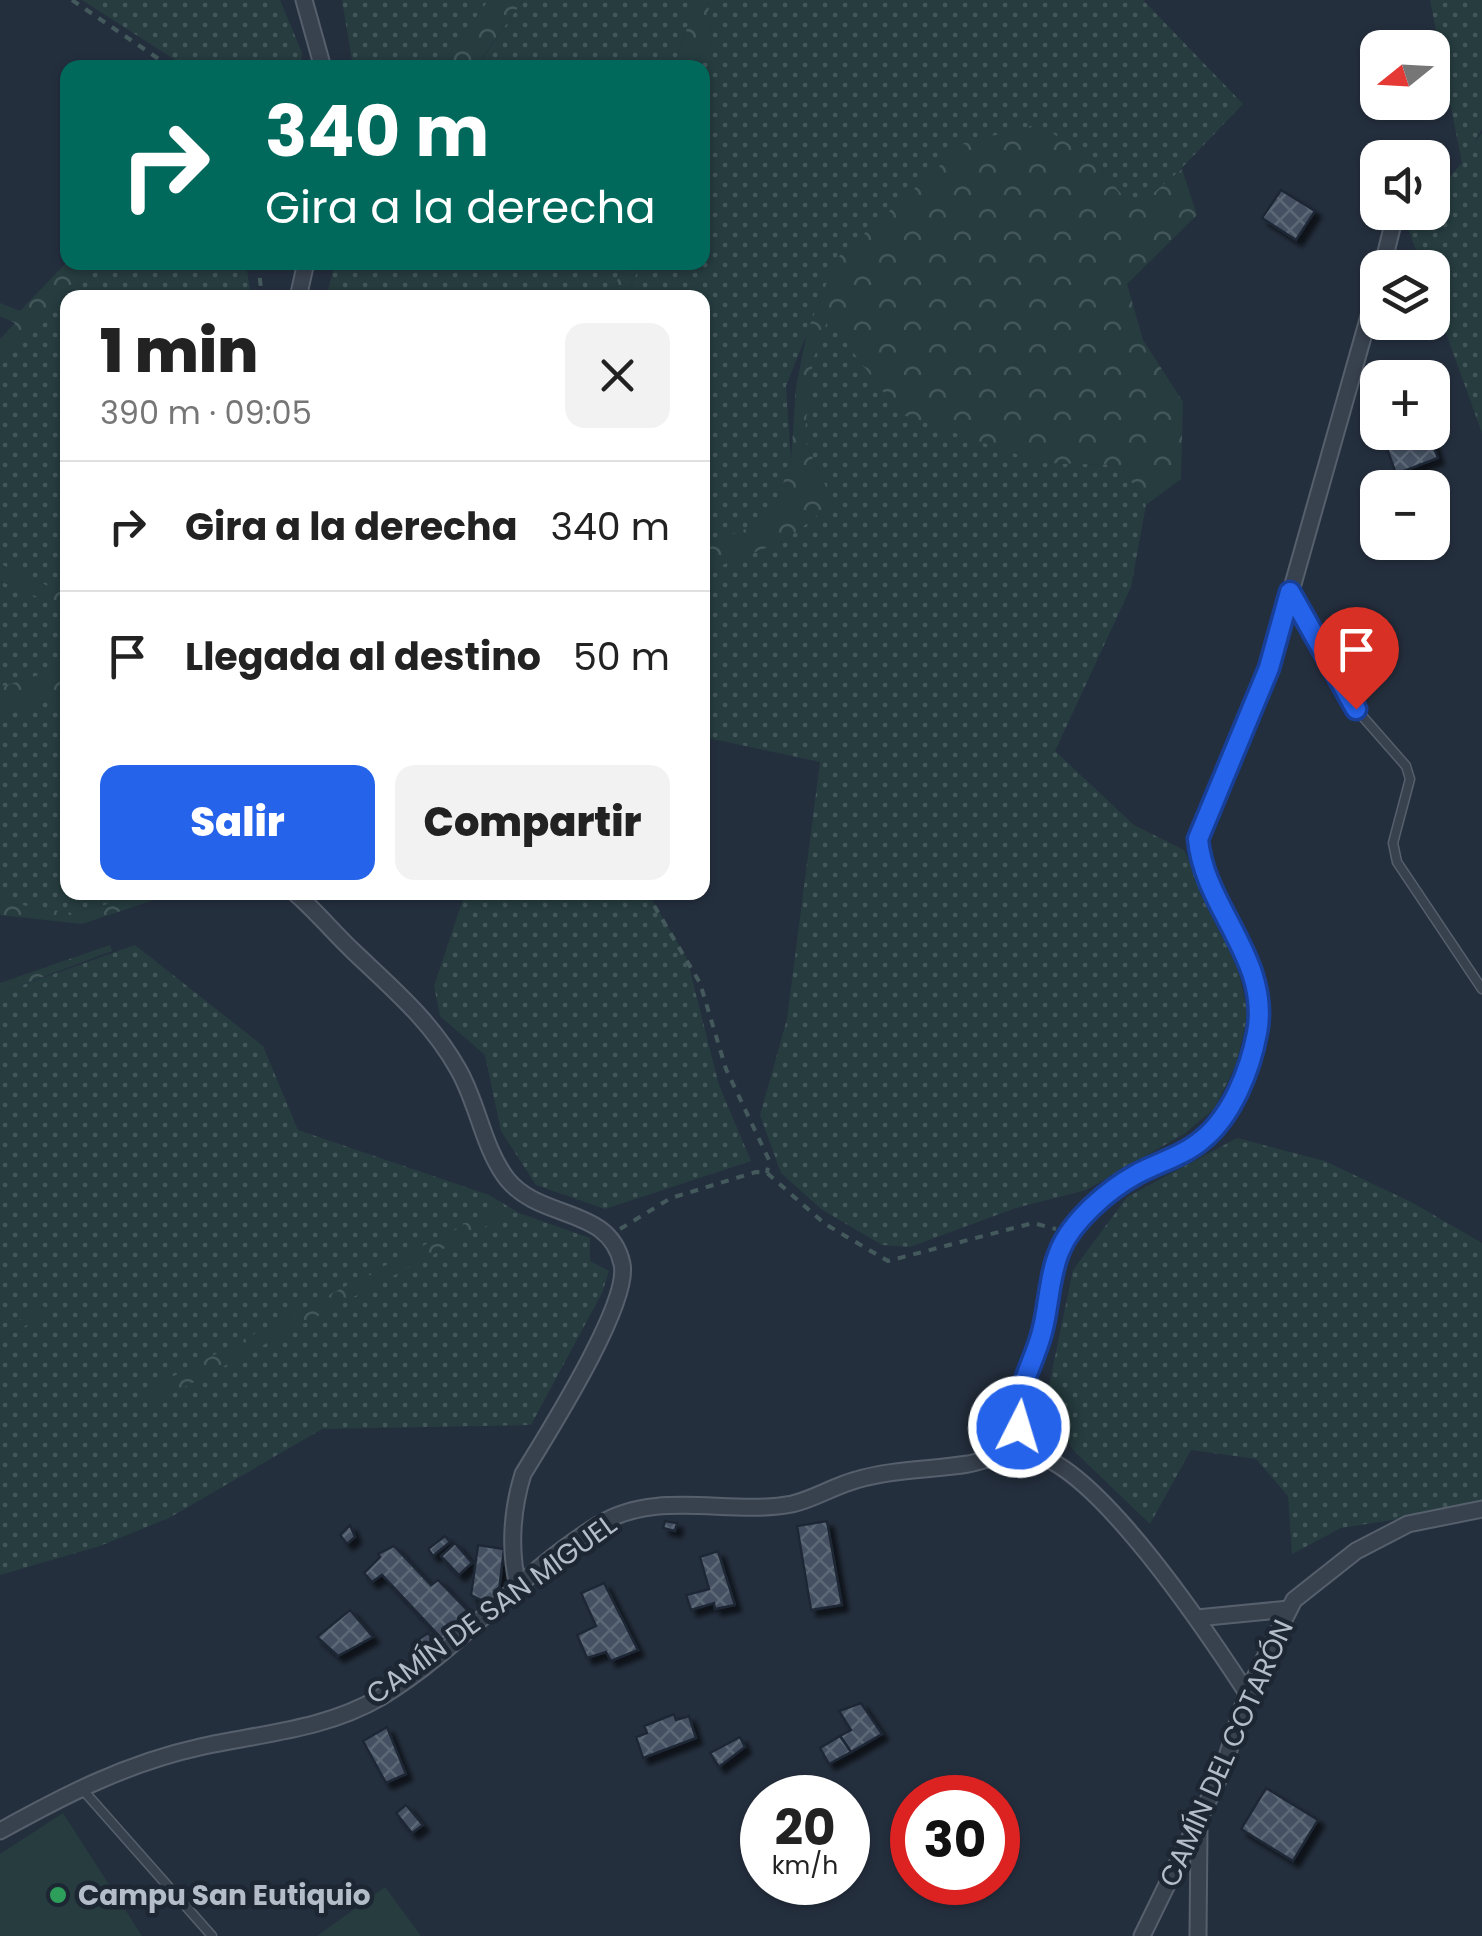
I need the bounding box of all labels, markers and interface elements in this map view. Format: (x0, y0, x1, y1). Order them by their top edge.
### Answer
north arrow (1360, 30, 1450, 120)
map controls (1360, 30, 1450, 560)
text: 340 m (265, 82, 489, 181)
icon: right (100, 100, 230, 230)
button: sound (1360, 140, 1450, 230)
text: Gira a la derecha (265, 176, 656, 239)
button: layers (1360, 250, 1450, 340)
text: 1 min (100, 309, 258, 393)
button: close (565, 323, 670, 428)
button: + (1360, 360, 1450, 450)
text: 390 m · 09:05 (100, 390, 312, 435)
button: − (1360, 470, 1450, 560)
icon: right (100, 499, 155, 554)
text: Gira a la derecha (185, 500, 518, 553)
text: 340 m (551, 500, 670, 553)
pin (1314, 607, 1399, 710)
icon: arrive (1329, 622, 1384, 677)
icon: arrive (100, 629, 155, 684)
text: Llegada al destino (185, 630, 541, 683)
text: 50 m (573, 630, 670, 683)
button: Salir (100, 765, 375, 880)
button: Compartir (395, 765, 670, 880)
position arrow (967, 1375, 1071, 1479)
street label: CAMÍN DE SAN MIGUEL (358, 1505, 624, 1714)
street label: CAMÍN DEL COTARÓN (1150, 1613, 1303, 1893)
speed limit sign: 30 (890, 1775, 1020, 1905)
text: 20 (774, 1792, 836, 1863)
text: km/h (772, 1848, 838, 1883)
place label: Campu San Eutiquio (78, 1876, 371, 1915)
marker: Campu San Eutiquio (47, 1884, 69, 1906)

